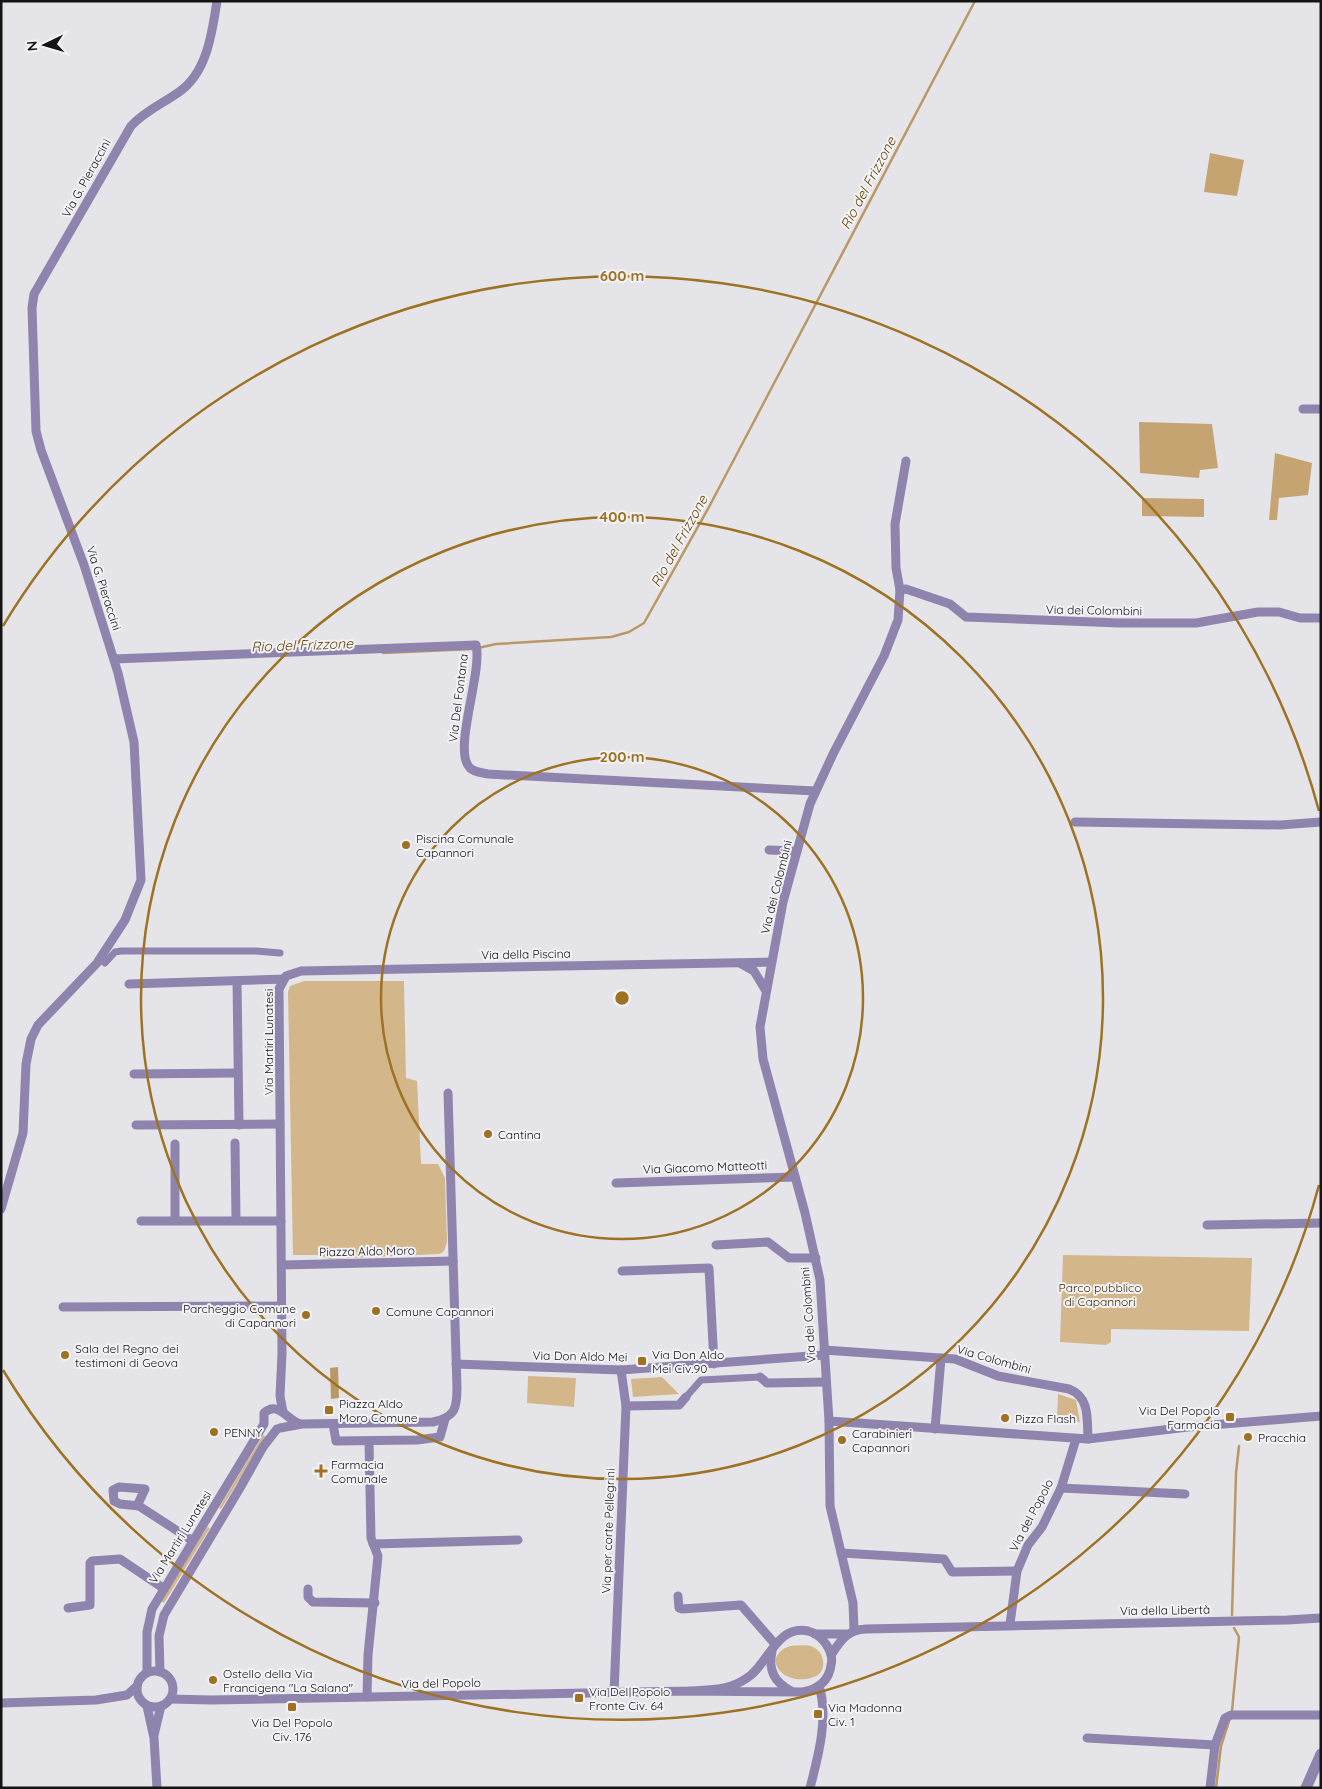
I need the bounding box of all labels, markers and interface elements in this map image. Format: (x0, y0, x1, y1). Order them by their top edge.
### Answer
north arrow (20, 20, 70, 70)
text: N (23, 40, 41, 52)
water label: Rio del Frizzone (836, 133, 900, 232)
street label: Via G. Pieraccini (58, 136, 114, 220)
text: 600 m (600, 266, 644, 285)
water label: Rio del Frizzone (646, 491, 712, 590)
text: 400 m (599, 507, 645, 526)
street label: Via G. Pieraccini (83, 544, 125, 632)
street label: Via dei Colombini (1046, 602, 1142, 618)
water label: Rio del Frizzone (251, 634, 354, 656)
street label: Via Del Fontana (445, 653, 471, 743)
text: 200 m (600, 747, 645, 766)
place label: Piscina Comunale Capannori (416, 831, 514, 860)
street label: Via dei Colombini (757, 838, 795, 936)
marker: Piscina Comunale Capannori (400, 839, 412, 851)
street label: Via della Piscina (481, 946, 571, 962)
street label: Via Martiri Lunatesi (261, 989, 276, 1095)
centre of rings (613, 989, 631, 1007)
place label: Cantina (498, 1127, 541, 1142)
marker: Cantina (482, 1128, 494, 1140)
street label: Via Giacomo Matteotti (643, 1157, 767, 1177)
street label: Piazza Aldo Moro (319, 1243, 415, 1259)
street label: Via dei Colombini (797, 1266, 819, 1364)
park label: Parco pubblico di Capannori (1059, 1280, 1141, 1309)
place label: Parcheggio Comune di Capannori (183, 1301, 296, 1330)
place label: Comune Capannori (386, 1304, 494, 1319)
marker: Comune Capannori (370, 1305, 382, 1317)
marker: Parcheggio Comune di Capannori (300, 1309, 312, 1321)
place label: Sala del Regno dei testimoni di Geova (75, 1341, 179, 1370)
street label: Via Colombini (955, 1341, 1033, 1377)
place label: Via Don Aldo Mei Civ.90 (652, 1347, 724, 1376)
street label: Via Don Aldo Mei (532, 1348, 628, 1364)
marker: Sala del Regno dei testimoni di Geova (59, 1349, 71, 1361)
marker: Via Don Aldo Mei Civ.90 (636, 1355, 648, 1367)
place label: Piazza Aldo Moro Comune (339, 1396, 418, 1425)
place label: Via Del Popolo Farmacia (1139, 1403, 1220, 1432)
marker: Piazza Aldo Moro Comune (323, 1404, 335, 1416)
place label: Pizza Flash (1015, 1411, 1076, 1426)
marker: Via Del Popolo Farmacia (1224, 1411, 1236, 1423)
marker: Pizza Flash (999, 1412, 1011, 1424)
place label: PENNY (224, 1425, 262, 1440)
marker: PENNY (208, 1426, 220, 1438)
place label: Carabinieri Capannori (852, 1426, 912, 1455)
place label: Pracchia (1258, 1430, 1306, 1445)
marker: Pracchia (1242, 1431, 1254, 1443)
marker: Carabinieri Capannori (836, 1434, 848, 1446)
place label: Farmacia Comunale (331, 1457, 388, 1486)
marker: Farmacia Comunale (315, 1465, 327, 1477)
street label: Via per corte Pellegrini (598, 1468, 618, 1594)
street label: Via del Popolo (1006, 1476, 1056, 1554)
street label: Via Martiri Lunatesi (145, 1488, 215, 1586)
street label: Via della Libertà (1120, 1602, 1210, 1618)
place label: Ostello della Via Francigena "La Salana" (223, 1666, 353, 1695)
marker: Ostello della Via Francigena "La Salana" (207, 1674, 219, 1686)
street label: Via del Popolo (401, 1675, 481, 1691)
place label: Via Del Popolo Fronte Civ. 64 (589, 1684, 670, 1713)
marker: Via Del Popolo Fronte Civ. 64 (573, 1692, 585, 1704)
place label: Via Madonna Civ. 1 (828, 1700, 902, 1729)
marker: Via Del Popolo Civ. 176 (286, 1701, 298, 1713)
marker: Via Madonna Civ. 1 (812, 1708, 824, 1720)
place label: Via Del Popolo Civ. 176 (251, 1715, 333, 1744)

